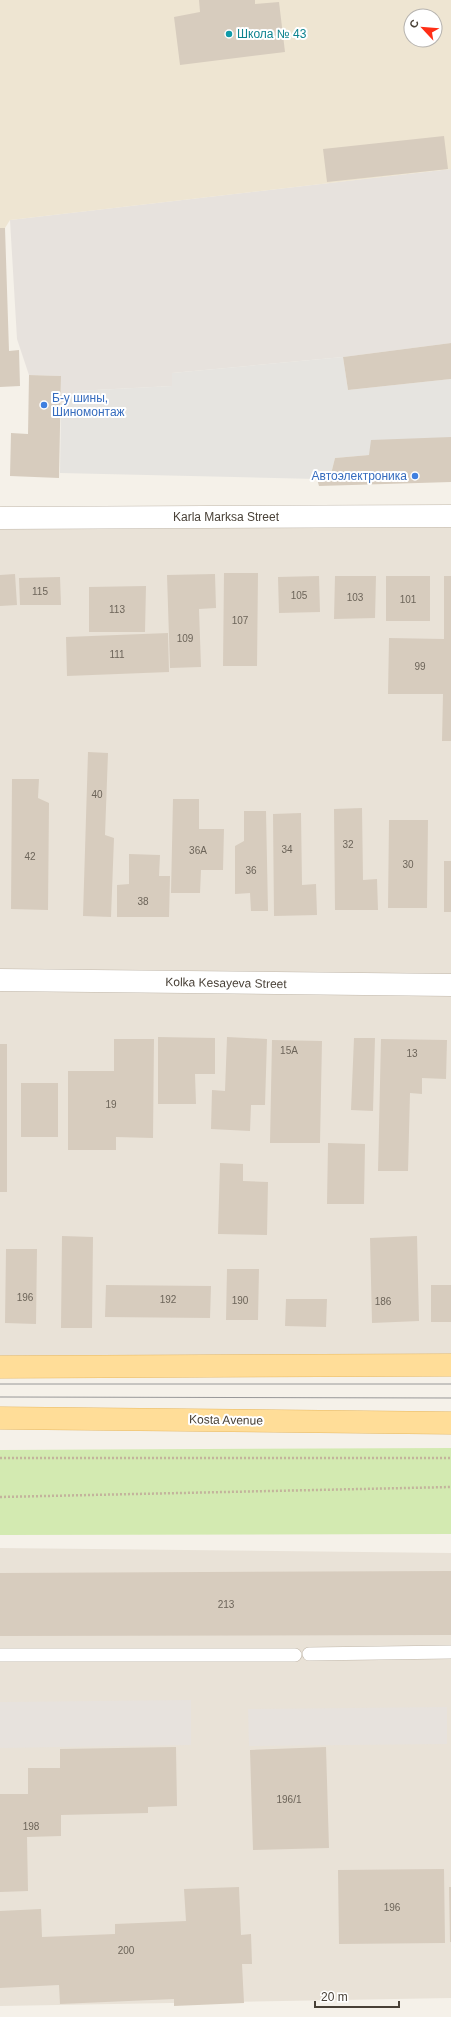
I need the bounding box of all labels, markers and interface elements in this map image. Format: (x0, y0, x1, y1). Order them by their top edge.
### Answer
north arrow (403, 8, 443, 48)
text: С (407, 17, 421, 30)
place label: Школа № 43 (237, 27, 307, 41)
marker: Школа № 43 (224, 29, 234, 39)
place label: Б-у шины, Шиномонтаж (52, 391, 125, 419)
marker: Б-у шины, Шиномонтаж (39, 400, 49, 410)
place label: Автоэлектроника (312, 469, 407, 483)
marker: Автоэлектроника (410, 471, 420, 481)
street label: Karla Marksa Street (173, 510, 280, 524)
house number: 115 (32, 586, 48, 597)
house number: 105 (291, 590, 308, 601)
house number: 103 (347, 592, 364, 603)
house number: 101 (400, 594, 417, 605)
house number: 113 (109, 604, 125, 615)
house number: 107 (232, 615, 249, 626)
house number: 109 (177, 633, 194, 644)
house number: 111 (109, 649, 125, 660)
house number: 99 (414, 661, 426, 672)
house number: 40 (91, 789, 103, 800)
house number: 32 (342, 839, 354, 850)
house number: 34 (281, 844, 293, 855)
house number: 36А (189, 845, 207, 856)
house number: 42 (24, 851, 36, 862)
house number: 30 (402, 859, 414, 870)
house number: 36 (245, 865, 257, 876)
house number: 38 (137, 896, 149, 907)
street label: Kolka Kesayeva Street (165, 975, 287, 991)
house number: 15А (280, 1045, 298, 1056)
house number: 13 (406, 1048, 418, 1059)
house number: 19 (105, 1099, 117, 1110)
house number: 196 (17, 1292, 34, 1303)
house number: 192 (160, 1294, 177, 1305)
house number: 190 (232, 1295, 249, 1306)
house number: 186 (375, 1296, 392, 1307)
street label: Kosta Avenue (189, 1412, 263, 1428)
house number: 213 (218, 1599, 235, 1610)
house number: 196/1 (276, 1794, 302, 1805)
house number: 198 (23, 1821, 40, 1832)
house number: 196 (384, 1902, 401, 1913)
house number: 200 (118, 1945, 135, 1956)
scale bar (315, 1983, 399, 2009)
text: 20 m (321, 1990, 348, 2004)

